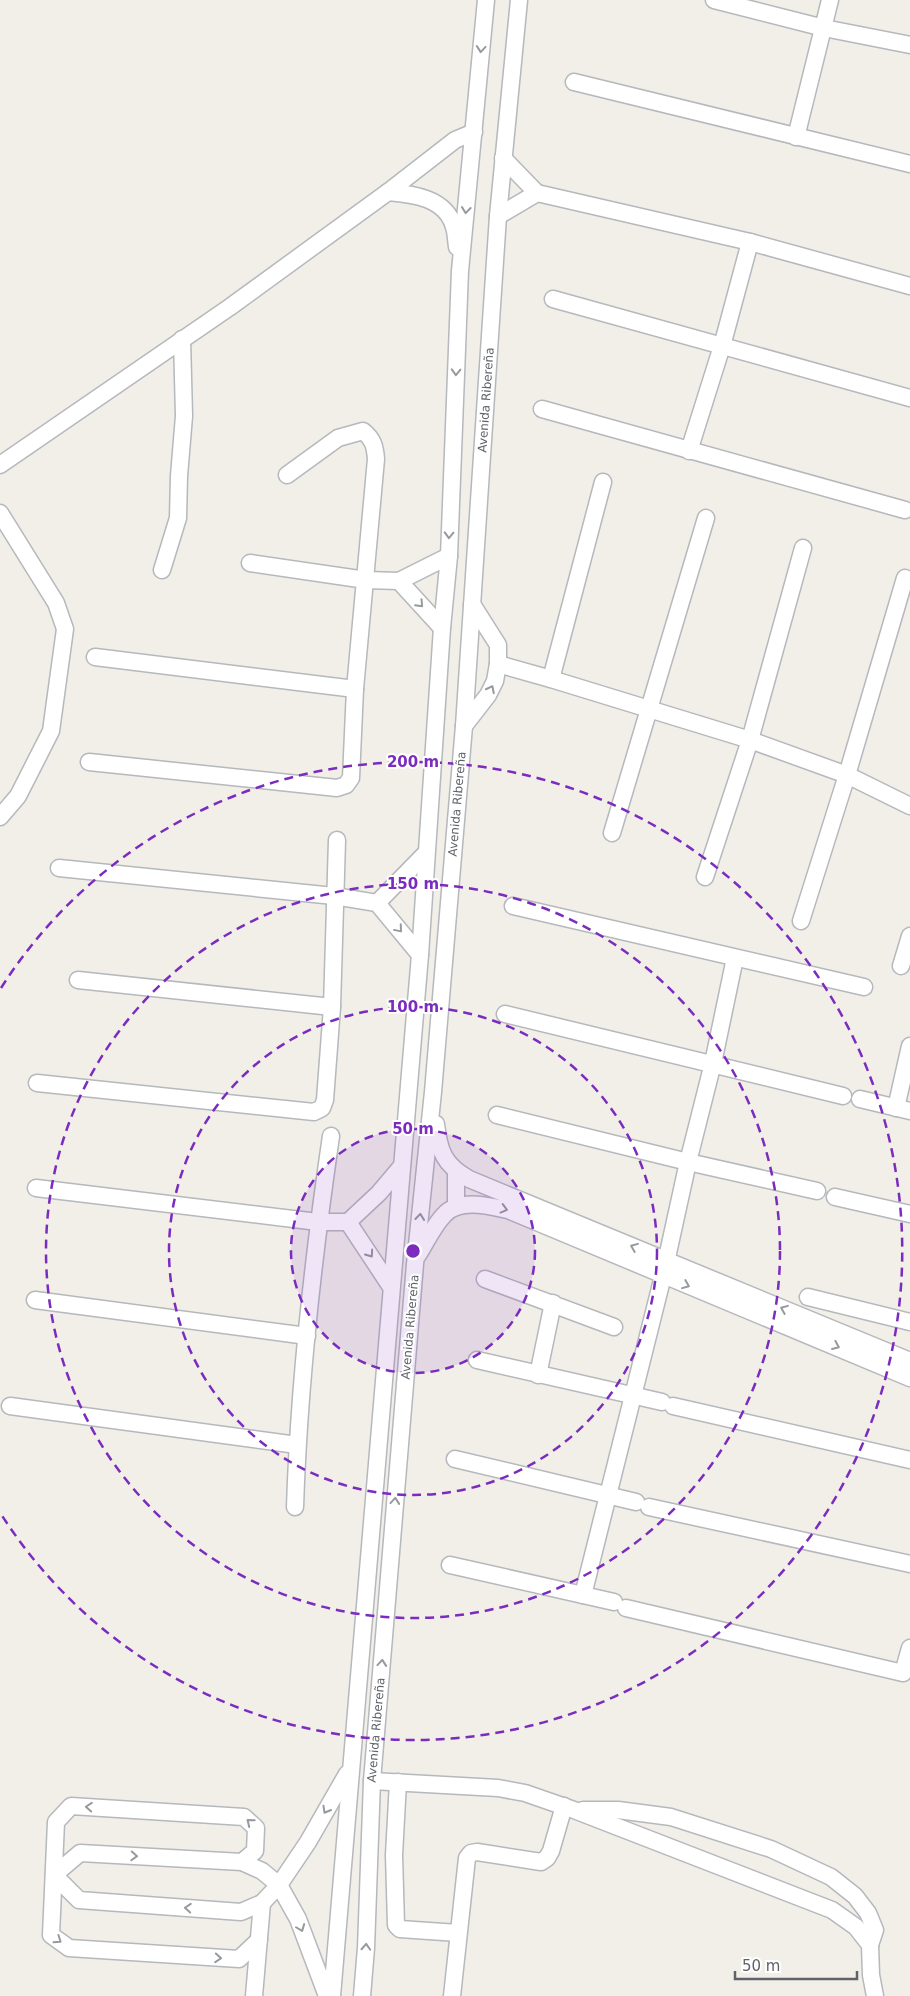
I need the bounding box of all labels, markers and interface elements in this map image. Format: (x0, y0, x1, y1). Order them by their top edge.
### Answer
one-way arrow (476, 45, 487, 53)
one-way arrow (461, 207, 472, 215)
street label: Avenida Ribereña (475, 347, 497, 453)
one-way arrow (451, 369, 461, 377)
one-way arrow (444, 531, 455, 539)
one-way arrow (415, 599, 424, 608)
one-way arrow (485, 686, 495, 695)
street label: Avenida Ribereña (445, 751, 469, 857)
text: 200 m (387, 753, 439, 771)
text: 150 m (387, 875, 439, 893)
one-way arrow (393, 923, 402, 932)
text: 100 m (387, 998, 439, 1016)
text: 50 m (392, 1120, 434, 1138)
one-way arrow (499, 1203, 508, 1214)
one-way arrow (414, 1213, 425, 1221)
centre of rings (404, 1242, 422, 1260)
one-way arrow (630, 1243, 639, 1253)
one-way arrow (364, 1248, 373, 1257)
street label: Avenida Ribereña (398, 1274, 422, 1380)
one-way arrow (681, 1279, 690, 1289)
one-way arrow (780, 1304, 789, 1315)
one-way arrow (832, 1341, 840, 1351)
one-way arrow (389, 1497, 400, 1505)
one-way arrow (376, 1659, 387, 1667)
street label: Avenida Ribereña (364, 1677, 388, 1783)
one-way arrow (85, 1802, 93, 1813)
one-way arrow (322, 1805, 332, 1814)
one-way arrow (246, 1819, 255, 1828)
one-way arrow (130, 1850, 138, 1861)
one-way arrow (183, 1902, 191, 1913)
one-way arrow (295, 1923, 305, 1932)
one-way arrow (53, 1934, 62, 1943)
one-way arrow (361, 1943, 372, 1951)
scale bar (735, 1948, 858, 1980)
one-way arrow (214, 1952, 222, 1963)
text: 50 m (742, 1957, 780, 1975)

